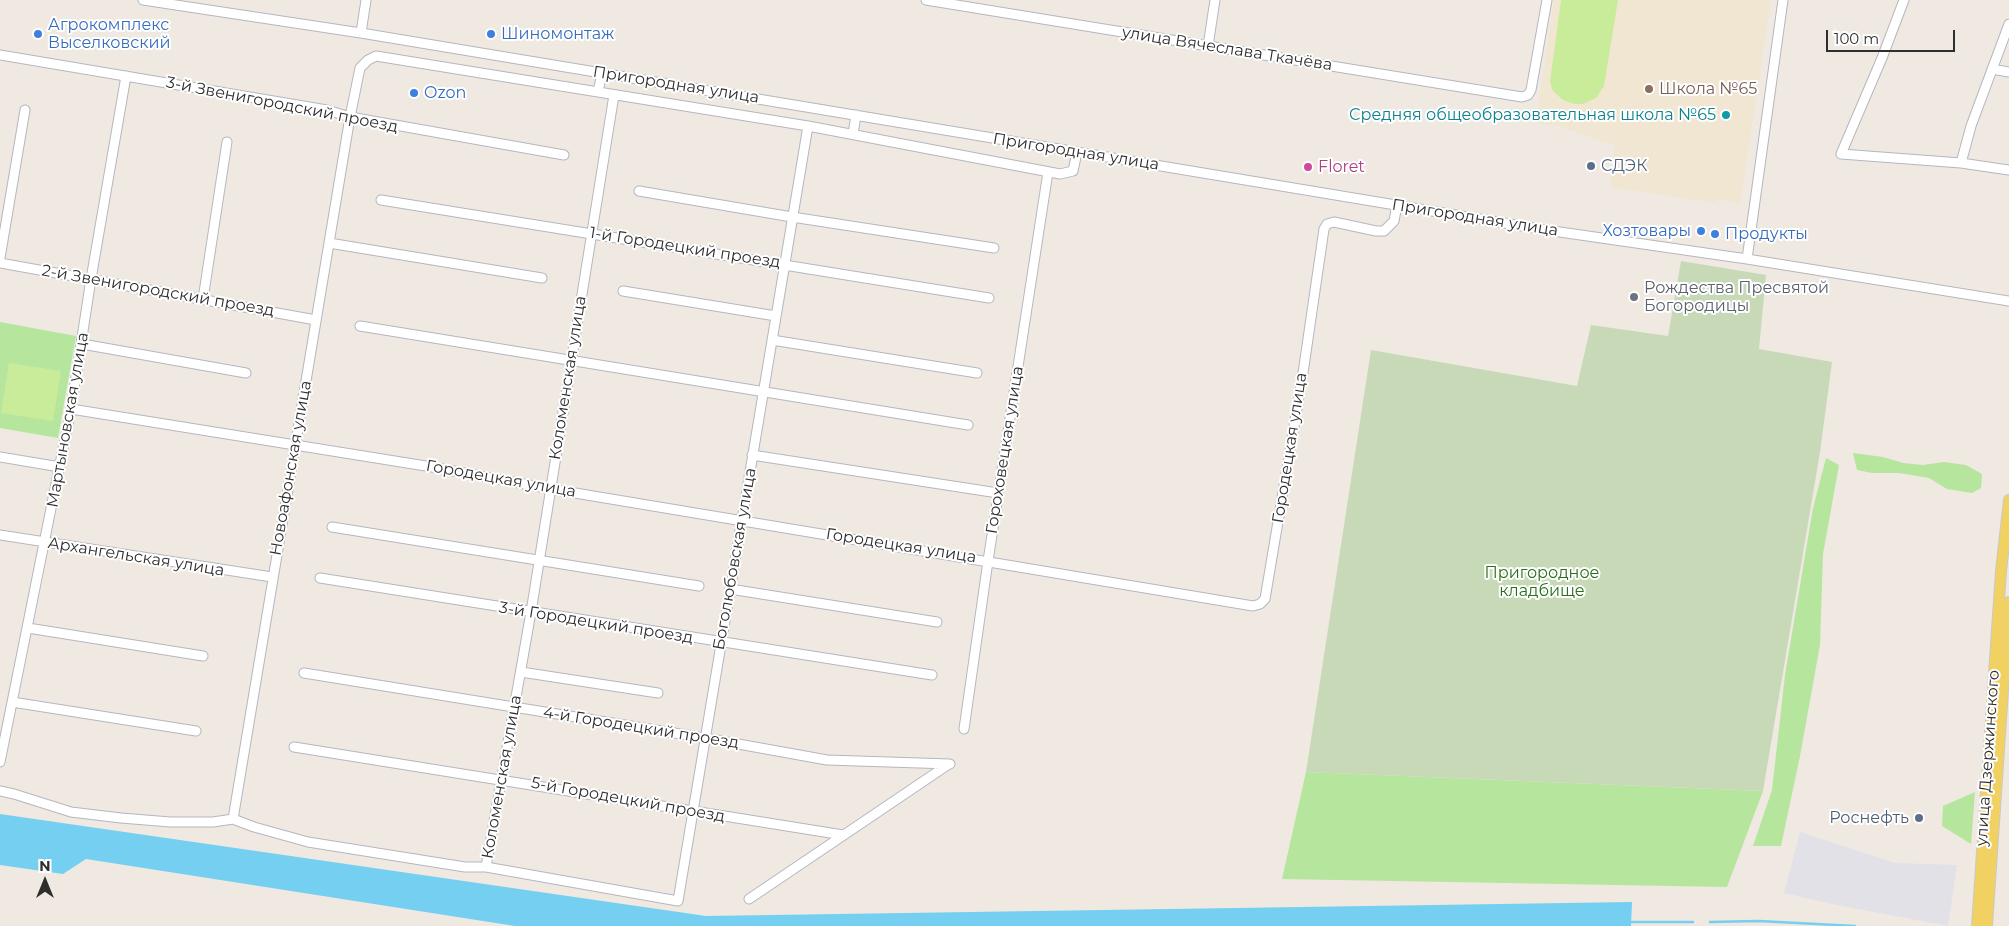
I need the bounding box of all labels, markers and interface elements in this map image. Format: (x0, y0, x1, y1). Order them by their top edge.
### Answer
place label: Агрокомплекс Выселковский (48, 15, 170, 53)
scale bar (1829, 20, 1958, 52)
street label: улица Вячеслава Ткачёва (1120, 23, 1334, 75)
place label: Шиномонтаж (501, 24, 614, 44)
marker: Агрокомплекс Выселковский (32, 28, 44, 40)
marker: Шиномонтаж (485, 28, 497, 40)
text: 100 m (1834, 29, 1879, 48)
street label: Пригородная улица (591, 62, 761, 108)
street label: 3-й Звенигородский проезд (164, 73, 400, 137)
place label: Школа №65 (1659, 79, 1757, 99)
place label: Ozon (424, 83, 466, 103)
marker: Школа №65 (1643, 83, 1655, 95)
marker: Ozon (408, 87, 420, 99)
place label: Средняя общеобразовательная школа №65 (1349, 105, 1716, 125)
marker: Средняя общеобразовательная школа №65 (1720, 109, 1732, 121)
street label: Пригородная улица (991, 129, 1161, 175)
place label: СДЭК (1601, 156, 1647, 176)
place label: Floret (1318, 157, 1365, 177)
marker: СДЭК (1585, 160, 1597, 172)
marker: Floret (1302, 161, 1314, 173)
street label: Пригородная улица (1390, 195, 1560, 241)
place label: Хозтовары (1602, 221, 1691, 241)
street label: 1-й Городецкий проезд (588, 223, 782, 273)
place label: Продукты (1725, 224, 1808, 244)
marker: Хозтовары (1695, 225, 1707, 237)
marker: Продукты (1709, 228, 1721, 240)
street label: 2-й Звенигородский проезд (40, 261, 276, 321)
place label: Рождества Пресвятой Богородицы (1644, 278, 1829, 316)
marker: Рождества Пресвятой Богородицы (1628, 291, 1640, 303)
street label: Коломенская улица (546, 295, 590, 461)
street label: Мартыновская улица (43, 331, 93, 509)
street label: Гороховецкая улица (982, 365, 1028, 535)
street label: Городецкая улица (1269, 371, 1311, 525)
street label: Новоафонская улица (266, 379, 316, 557)
street label: Городецкая улица (424, 456, 578, 502)
street label: Боголюбовская улица (709, 466, 761, 652)
street label: Городецкая улица (824, 525, 978, 567)
street label: Архангельская улица (46, 534, 226, 580)
park label: Пригородное кладбище (1485, 563, 1599, 601)
street label: 3-й Городецкий проезд (498, 598, 694, 648)
street label: улица Дзержинского (1972, 669, 2004, 847)
street label: Коломенская улица (478, 694, 526, 860)
street label: 4-й Городецкий проезд (542, 703, 740, 753)
street label: 5-й Городецкий проезд (530, 773, 726, 827)
place label: Роснефть (1829, 808, 1909, 828)
marker: Роснефть (1913, 812, 1925, 824)
north arrow (20, 856, 70, 906)
text: N (39, 857, 51, 875)

